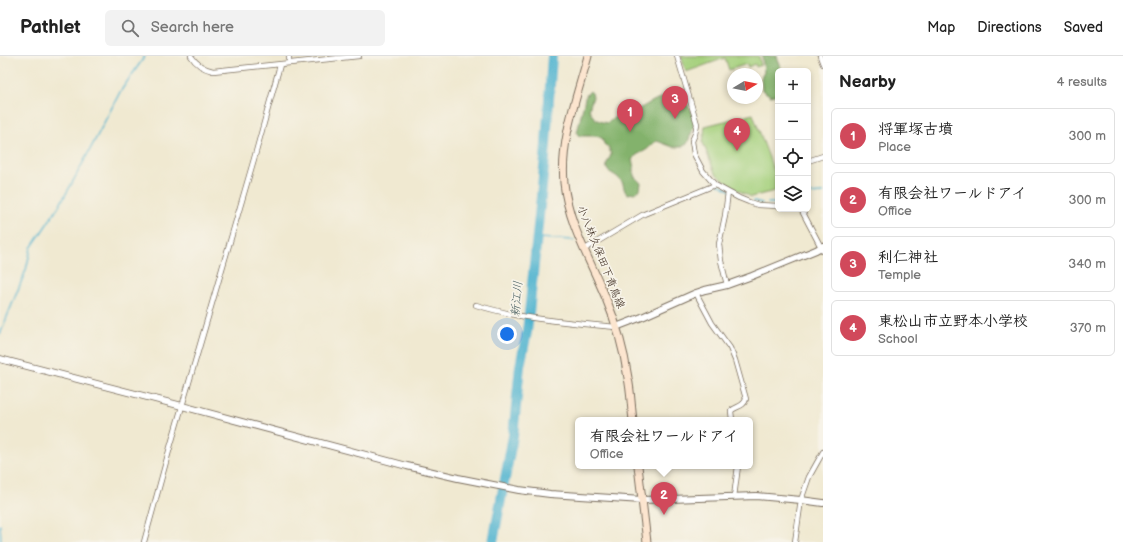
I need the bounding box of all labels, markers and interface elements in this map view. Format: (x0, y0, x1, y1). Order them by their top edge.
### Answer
search box (105, 10, 385, 46)
text: Pathlet (20, 16, 81, 39)
icon: search (119, 17, 141, 39)
text: Search here (151, 18, 234, 37)
text: Map (927, 19, 955, 36)
text: Directions (977, 19, 1042, 36)
text: Saved (1064, 19, 1103, 36)
north arrow (727, 68, 763, 104)
map controls (775, 68, 811, 212)
button: + (775, 68, 811, 104)
text: Nearby (839, 72, 896, 92)
text: 4 results (1057, 74, 1107, 90)
pin: 3 (662, 86, 688, 119)
pin: 1 (617, 99, 643, 132)
button: − (775, 104, 811, 140)
pin: 4 (724, 118, 750, 151)
text: 将軍塚古墳 (878, 120, 953, 139)
text: 1 (850, 128, 856, 144)
text: 300 m (1068, 128, 1106, 144)
text: Place (878, 139, 911, 155)
button: locate (775, 140, 811, 176)
button: layers (775, 176, 811, 212)
text: 有限会社ワールドアイ (878, 184, 1027, 203)
text: 2 (849, 192, 857, 208)
text: 300 m (1068, 192, 1106, 208)
text: Office (878, 203, 912, 219)
street label: 小八林久保田下青鳥線 (574, 204, 628, 310)
text: 利仁神社 (878, 248, 938, 267)
text: 3 (849, 256, 857, 272)
text: 340 m (1068, 256, 1106, 272)
text: Temple (878, 267, 921, 283)
water label: 新江川 (508, 280, 526, 318)
text: 東松山市立野本小学校 (878, 312, 1028, 331)
text: 4 (849, 320, 857, 336)
text: 370 m (1070, 320, 1106, 336)
your location (497, 324, 517, 344)
text: School (878, 331, 918, 347)
popup (575, 417, 753, 469)
text: 有限会社ワールドアイ (590, 427, 738, 446)
text: Office (590, 446, 624, 462)
pin: 2 (651, 482, 677, 515)

